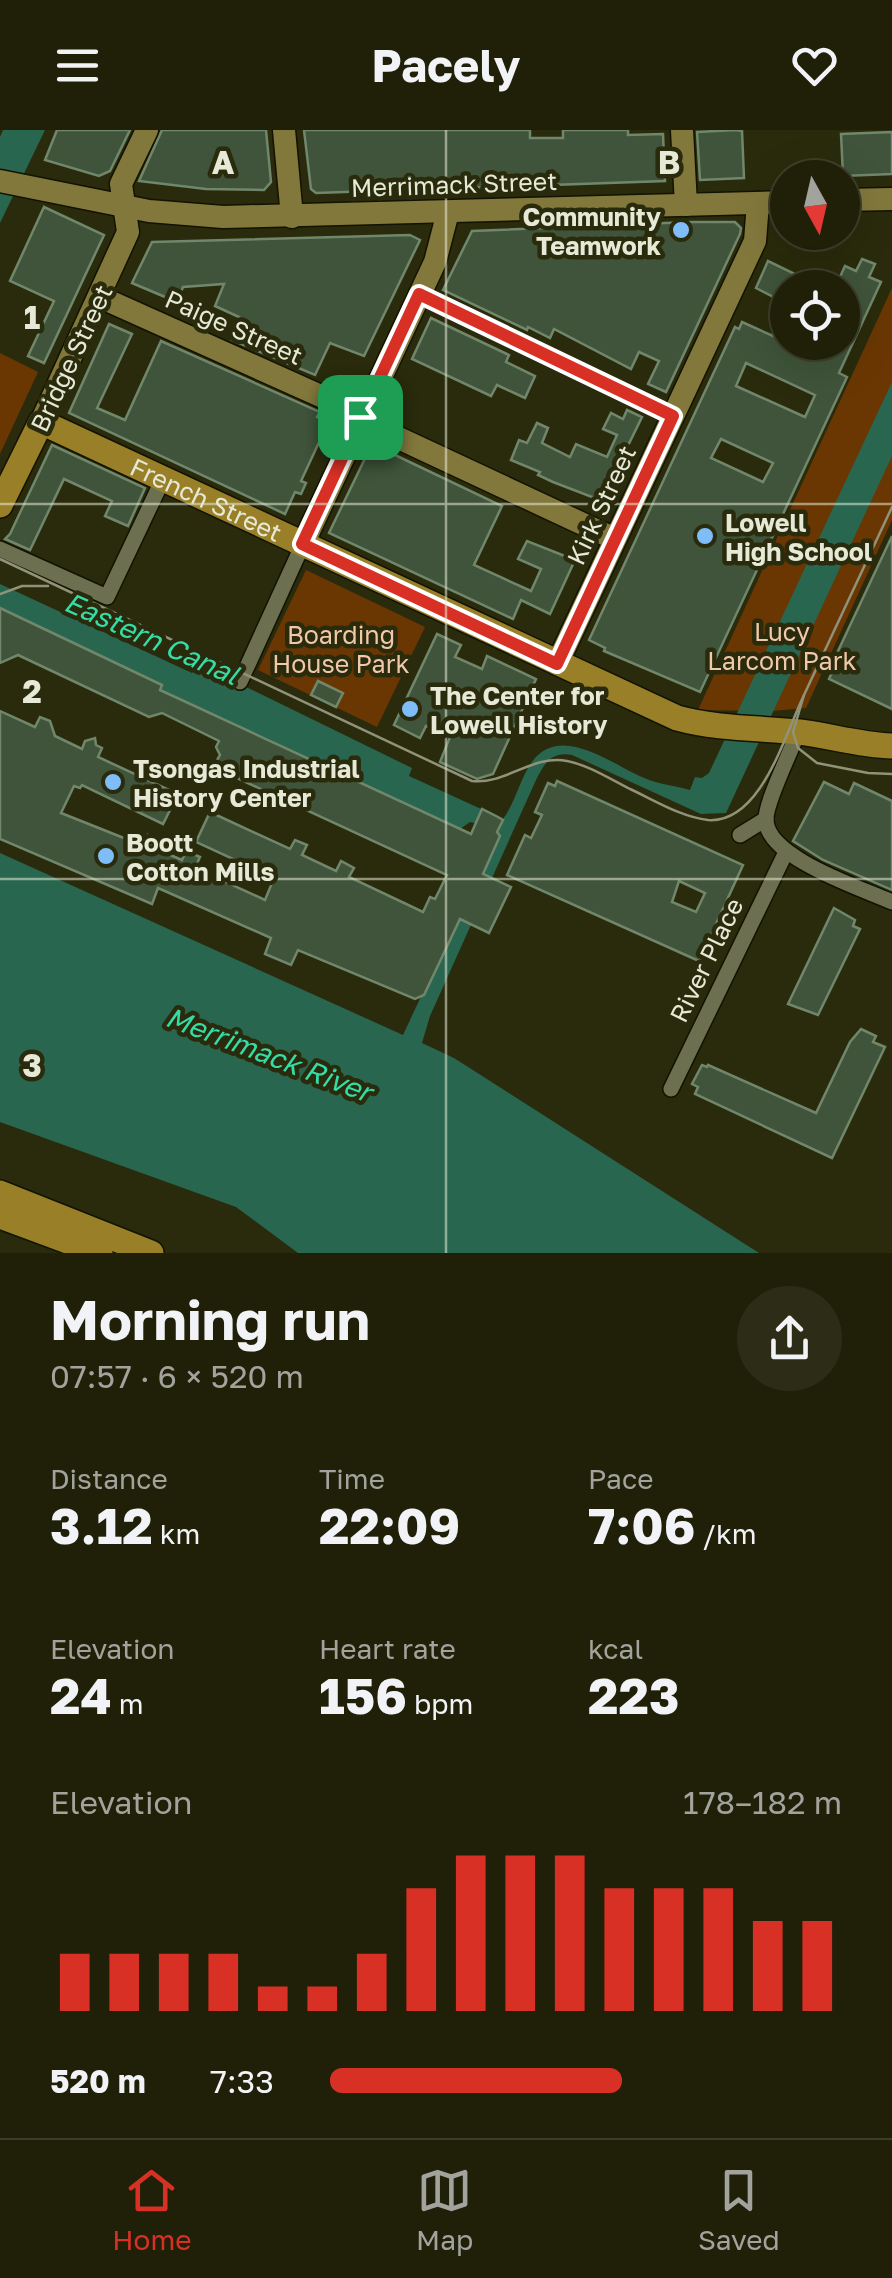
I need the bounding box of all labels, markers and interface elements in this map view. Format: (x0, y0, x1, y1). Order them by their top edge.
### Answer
icon: menu (50, 38, 105, 93)
text: Pacely (371, 38, 521, 92)
icon: heart (787, 38, 842, 93)
text: A (212, 143, 235, 181)
text: B (658, 143, 680, 181)
north arrow (770, 160, 860, 250)
map controls (770, 160, 860, 360)
street label: Merrimack Street (350, 165, 558, 203)
place label: Community Teamwork (522, 201, 661, 261)
marker: Community Teamwork (670, 219, 692, 241)
button: locate (770, 270, 860, 360)
street label: Bridge Street (23, 280, 119, 436)
street label: Paige Street (161, 283, 307, 371)
text: 1 (24, 298, 40, 336)
pin (318, 375, 403, 460)
icon: arrive (333, 390, 388, 445)
street label: Kirk Street (560, 440, 642, 570)
street label: French Street (126, 450, 287, 548)
place label: Lowell High School (725, 507, 872, 567)
marker: Lowell High School (694, 525, 716, 547)
water label: Eastern Canal (60, 585, 245, 692)
park label: Lucy Larcom Park (707, 616, 857, 676)
park label: Boarding House Park (272, 619, 410, 679)
text: 2 (22, 672, 42, 710)
place label: The Center for Lowell History (430, 680, 608, 740)
marker: The Center for Lowell History (399, 698, 421, 720)
place label: Tsongas Industrial History Center (133, 753, 360, 813)
marker: Tsongas Industrial History Center (102, 771, 124, 793)
place label: Boott Cotton Mills (126, 827, 275, 887)
marker: Boott Cotton Mills (95, 845, 117, 867)
street label: River Place (663, 893, 749, 1027)
water label: Merrimack River (162, 1000, 380, 1110)
text: 3 (22, 1046, 42, 1084)
text: Morning run (50, 1286, 370, 1352)
button: share (737, 1286, 842, 1391)
text: 07:57 · 6 × 520 m (50, 1357, 304, 1395)
text: Distance (50, 1462, 168, 1495)
text: Time (319, 1462, 385, 1495)
text: Pace (588, 1462, 653, 1495)
text: 3.12 (50, 1495, 153, 1555)
text: 22:09 (319, 1495, 460, 1555)
text: 7:06 (588, 1495, 696, 1555)
text: km (153, 1517, 200, 1550)
text: /km (696, 1517, 757, 1550)
text: Elevation (50, 1632, 175, 1665)
text: Heart rate (319, 1632, 456, 1665)
text: kcal (588, 1632, 643, 1665)
text: 24 (50, 1665, 112, 1725)
text: 156 (319, 1665, 407, 1725)
text: 223 (588, 1665, 680, 1725)
text: m (112, 1687, 144, 1720)
text: bpm (407, 1687, 473, 1720)
text: Elevation (50, 1783, 192, 1821)
text: 178–182 m (683, 1783, 842, 1821)
text: 520 m (50, 2062, 146, 2100)
text: 7:33 (210, 2062, 274, 2100)
tab: Home (112, 2163, 191, 2256)
tab: Map (416, 2163, 473, 2256)
tab: Saved (698, 2163, 780, 2256)

